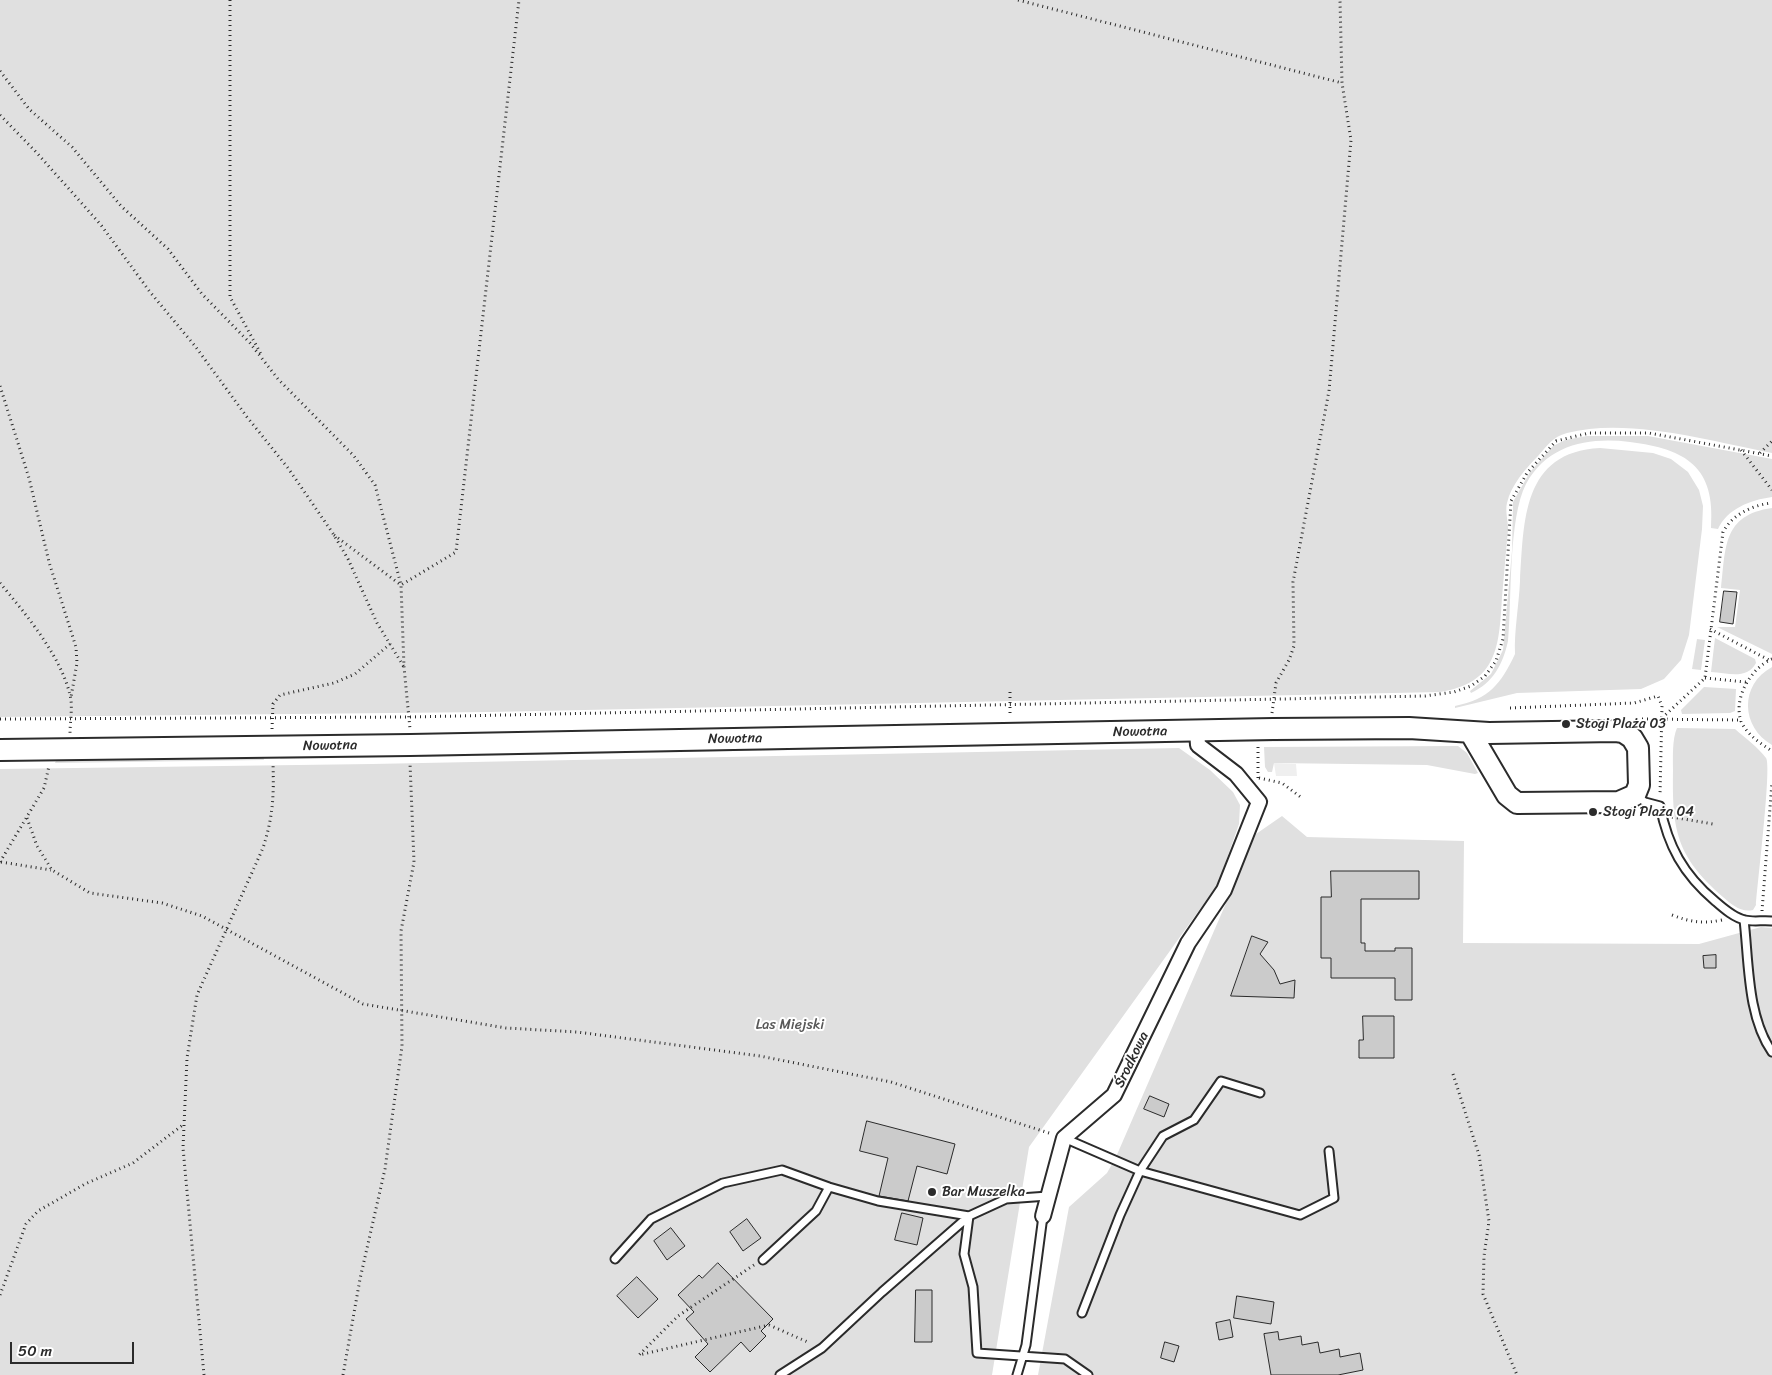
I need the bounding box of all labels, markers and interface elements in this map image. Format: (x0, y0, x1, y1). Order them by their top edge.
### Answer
place label: Stogi Plaża 03 (1576, 716, 1666, 732)
marker: Stogi Plaża 03 (1560, 718, 1572, 730)
street label: Nowotna (1113, 723, 1167, 741)
street label: Nowotna (708, 730, 762, 748)
street label: Nowotna (303, 737, 357, 755)
place label: Stogi Plaża 04 (1603, 804, 1694, 820)
marker: Stogi Plaża 04 (1587, 806, 1599, 818)
park label: Las Miejski (756, 1017, 824, 1033)
street label: Środkowa (1111, 1029, 1153, 1091)
place label: Bar Muszelka (942, 1184, 1025, 1200)
marker: Bar Muszelka (926, 1186, 938, 1198)
scale bar (12, 1332, 136, 1364)
text: 50 m (18, 1338, 52, 1364)

